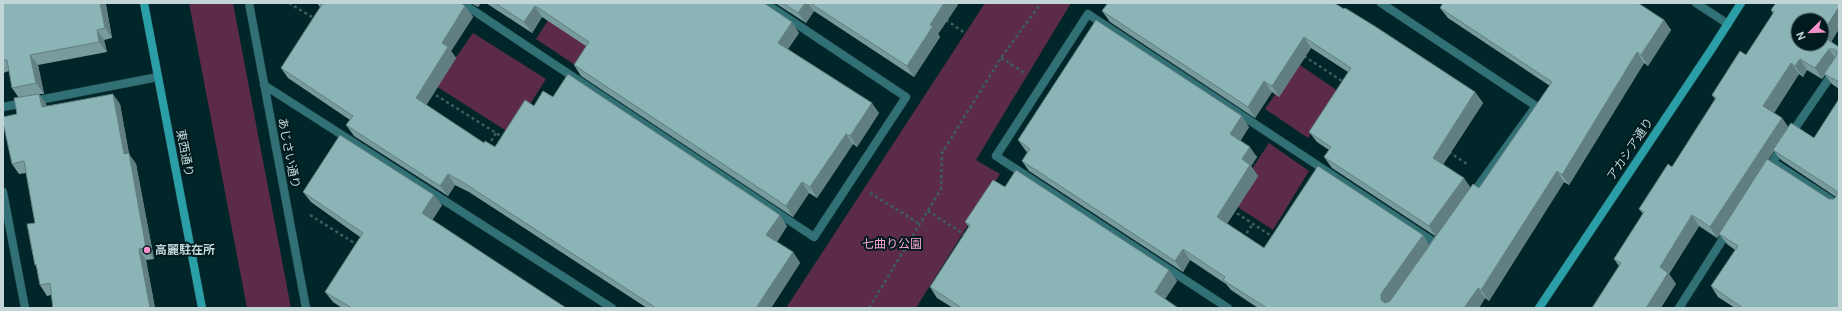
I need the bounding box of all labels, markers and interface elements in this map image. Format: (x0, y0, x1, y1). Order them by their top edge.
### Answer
north arrow (1790, 12, 1830, 52)
text: N (1793, 30, 1809, 42)
street label: アカシア通り (1603, 115, 1656, 183)
street label: あじさい通り (275, 116, 304, 190)
street label: 東西通り (174, 128, 197, 178)
park label: 七曲り公園 (862, 236, 922, 251)
place label: 高麗駐在所 (155, 242, 215, 257)
marker: 高麗駐在所 (142, 245, 152, 255)

